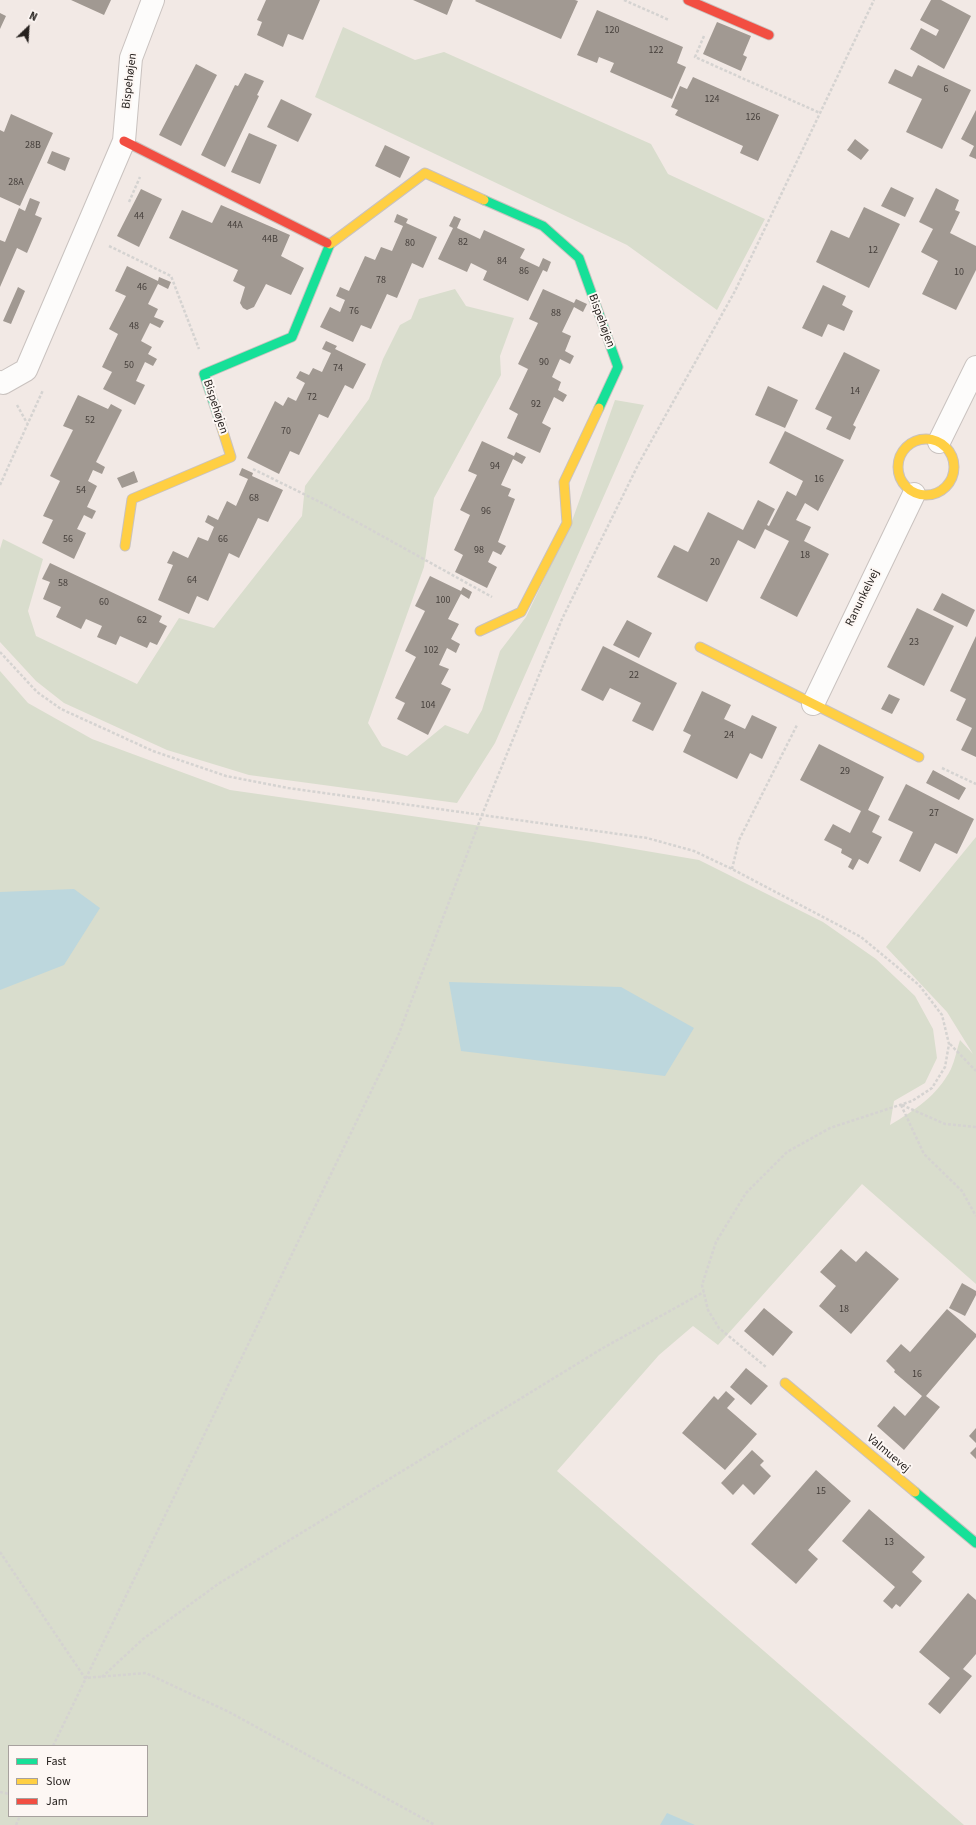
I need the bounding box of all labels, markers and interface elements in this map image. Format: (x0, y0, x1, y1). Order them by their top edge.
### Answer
north arrow (8, 8, 48, 48)
text: N (27, 8, 40, 25)
house number: 120 (605, 25, 619, 37)
house number: 122 (649, 45, 663, 57)
street label: Bispehøjen (119, 52, 141, 110)
house number: 6 (944, 84, 948, 96)
house number: 124 (705, 94, 719, 106)
house number: 126 (746, 112, 760, 124)
house number: 28B (25, 140, 41, 152)
house number: 28A (8, 177, 24, 189)
house number: 44 (134, 211, 144, 223)
house number: 44A (227, 220, 243, 232)
house number: 44B (262, 234, 278, 246)
house number: 82 (458, 237, 468, 249)
house number: 80 (405, 238, 415, 250)
house number: 12 (868, 245, 878, 257)
house number: 84 (497, 256, 507, 268)
house number: 86 (519, 266, 529, 278)
house number: 10 (954, 267, 964, 279)
house number: 78 (376, 275, 386, 287)
house number: 46 (137, 282, 147, 294)
street label: Bispehøjen (585, 292, 617, 350)
house number: 76 (349, 306, 359, 318)
house number: 88 (551, 308, 561, 320)
house number: 48 (129, 321, 139, 333)
house number: 90 (539, 357, 549, 369)
house number: 50 (124, 360, 134, 372)
house number: 74 (333, 363, 343, 375)
street label: Bispehøjen (199, 378, 231, 436)
house number: 14 (850, 386, 860, 398)
house number: 72 (307, 392, 317, 404)
house number: 92 (531, 399, 541, 411)
house number: 52 (85, 415, 95, 427)
house number: 70 (281, 426, 291, 438)
house number: 94 (490, 461, 500, 473)
house number: 16 (814, 474, 824, 486)
house number: 54 (76, 485, 86, 497)
house number: 68 (249, 493, 259, 505)
house number: 96 (481, 506, 491, 518)
house number: 56 (63, 534, 73, 546)
house number: 66 (218, 534, 228, 546)
house number: 98 (474, 545, 484, 557)
house number: 18 (800, 550, 810, 562)
house number: 20 (710, 557, 720, 569)
street label: Ranunkelvej (843, 567, 883, 629)
house number: 64 (187, 575, 197, 587)
house number: 58 (58, 578, 68, 590)
house number: 100 (436, 595, 450, 607)
house number: 60 (99, 597, 109, 609)
house number: 62 (137, 615, 147, 627)
house number: 23 (909, 637, 919, 649)
house number: 102 (424, 645, 438, 657)
house number: 22 (629, 670, 639, 682)
house number: 104 (421, 700, 435, 712)
house number: 24 (724, 730, 734, 742)
house number: 29 (840, 766, 850, 778)
house number: 27 (929, 808, 939, 820)
house number: 18 (839, 1304, 849, 1316)
house number: 16 (912, 1369, 922, 1381)
street label: Valmuevej (863, 1432, 913, 1476)
house number: 15 (816, 1486, 826, 1498)
house number: 13 (884, 1537, 894, 1549)
legend (8, 1745, 148, 1817)
text: Fast (46, 1753, 66, 1770)
text: Slow (46, 1773, 71, 1790)
text: Jam (46, 1793, 68, 1810)

